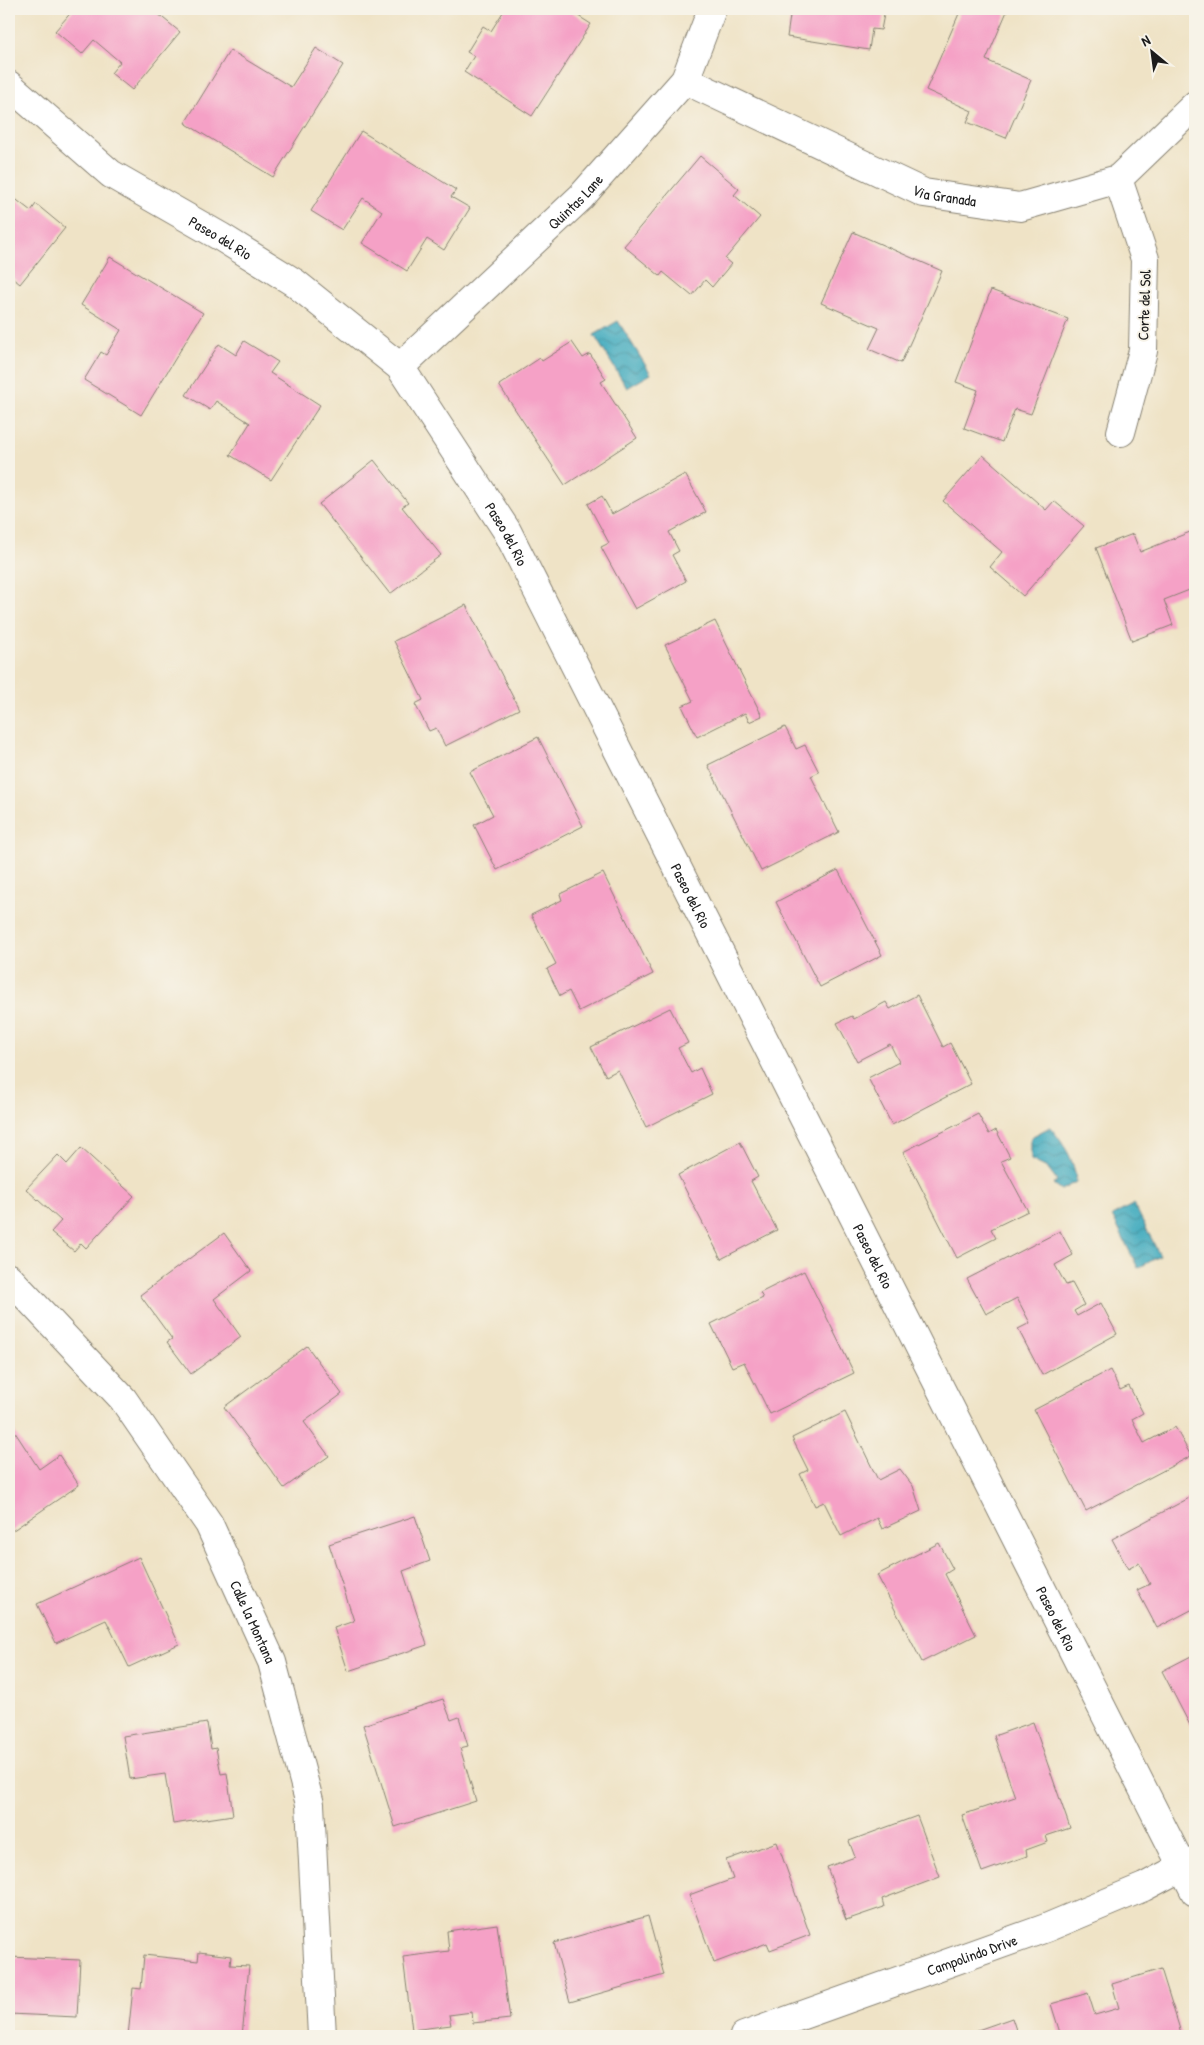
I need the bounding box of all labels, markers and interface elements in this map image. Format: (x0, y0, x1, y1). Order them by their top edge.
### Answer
north arrow (1126, 28, 1176, 78)
text: N (1138, 30, 1154, 50)
street label: Quintas Lane (543, 169, 607, 234)
street label: Via Granada (909, 179, 978, 211)
street label: Paseo del Rio (185, 210, 256, 264)
street label: Corte del Sol (1132, 269, 1156, 341)
street label: Paseo del Rio (480, 498, 533, 569)
street label: Paseo del Rio (666, 860, 716, 931)
street label: Paseo del Rio (848, 1220, 899, 1292)
street label: Calle la Montana (225, 1577, 282, 1666)
street label: Paseo del Rio (1032, 1582, 1082, 1654)
street label: Campolindo Drive (924, 1929, 1020, 1980)

